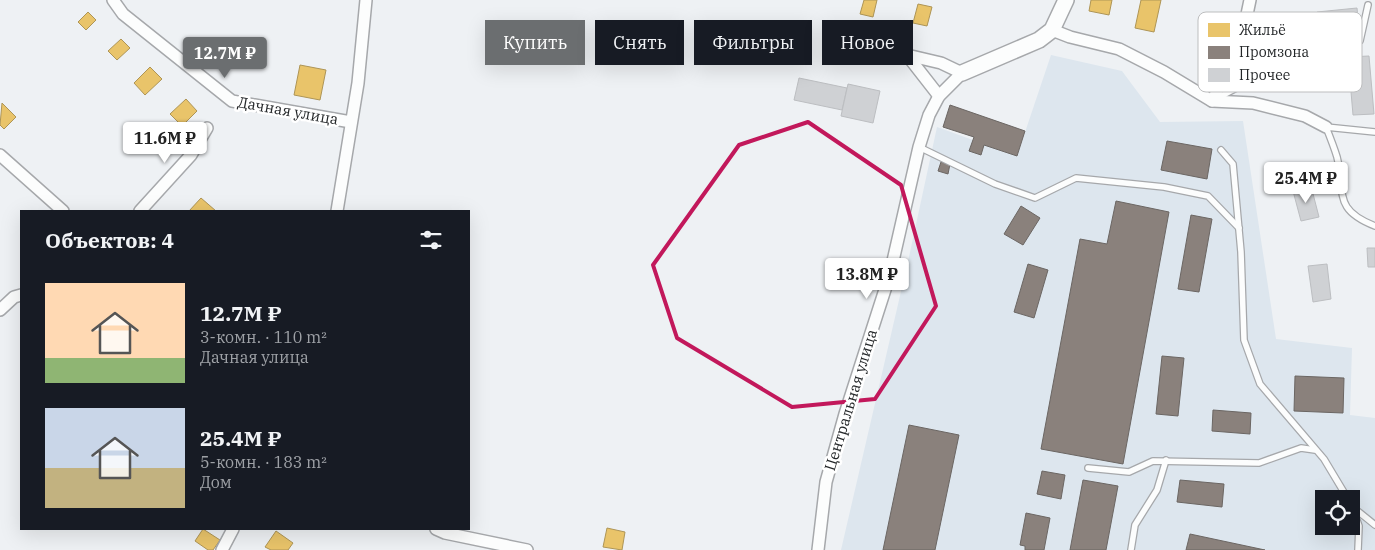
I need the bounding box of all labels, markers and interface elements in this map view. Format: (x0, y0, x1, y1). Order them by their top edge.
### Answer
legend (1198, 12, 1362, 92)
chip: Купить (485, 20, 585, 65)
chip: Снять (595, 20, 684, 65)
chip: Фильтры (694, 20, 812, 65)
chip: Новое (822, 20, 913, 65)
text: Жильё (1239, 21, 1286, 39)
pin: 12.7M ₽ (179, 36, 271, 79)
text: 12.7M ₽ (194, 43, 256, 63)
text: Промзона (1239, 43, 1309, 61)
text: Прочее (1239, 66, 1290, 84)
street label: Дачная улица (236, 92, 340, 129)
pin: 11.6M ₽ (119, 121, 211, 164)
text: 11.6M ₽ (134, 128, 196, 148)
pin: 25.4M ₽ (1260, 162, 1352, 204)
text: 25.4M ₽ (1275, 168, 1337, 188)
text: Объектов: 4 (45, 226, 174, 254)
icon: filters (417, 226, 445, 254)
pin: 13.8M ₽ (821, 258, 913, 300)
text: 13.8M ₽ (836, 264, 898, 284)
text: 12.7M ₽ (200, 299, 282, 327)
icon: home (85, 303, 145, 363)
text: 3-комн. · 110 m² (200, 327, 327, 347)
street label: Центральная улица (820, 327, 881, 473)
text: Дачная улица (200, 347, 309, 367)
text: 25.4M ₽ (200, 424, 282, 452)
icon: home (85, 428, 145, 488)
text: 5-комн. · 183 m² (200, 452, 327, 472)
text: Дом (200, 472, 232, 492)
map controls (1315, 490, 1360, 535)
button: locate (1315, 490, 1360, 535)

